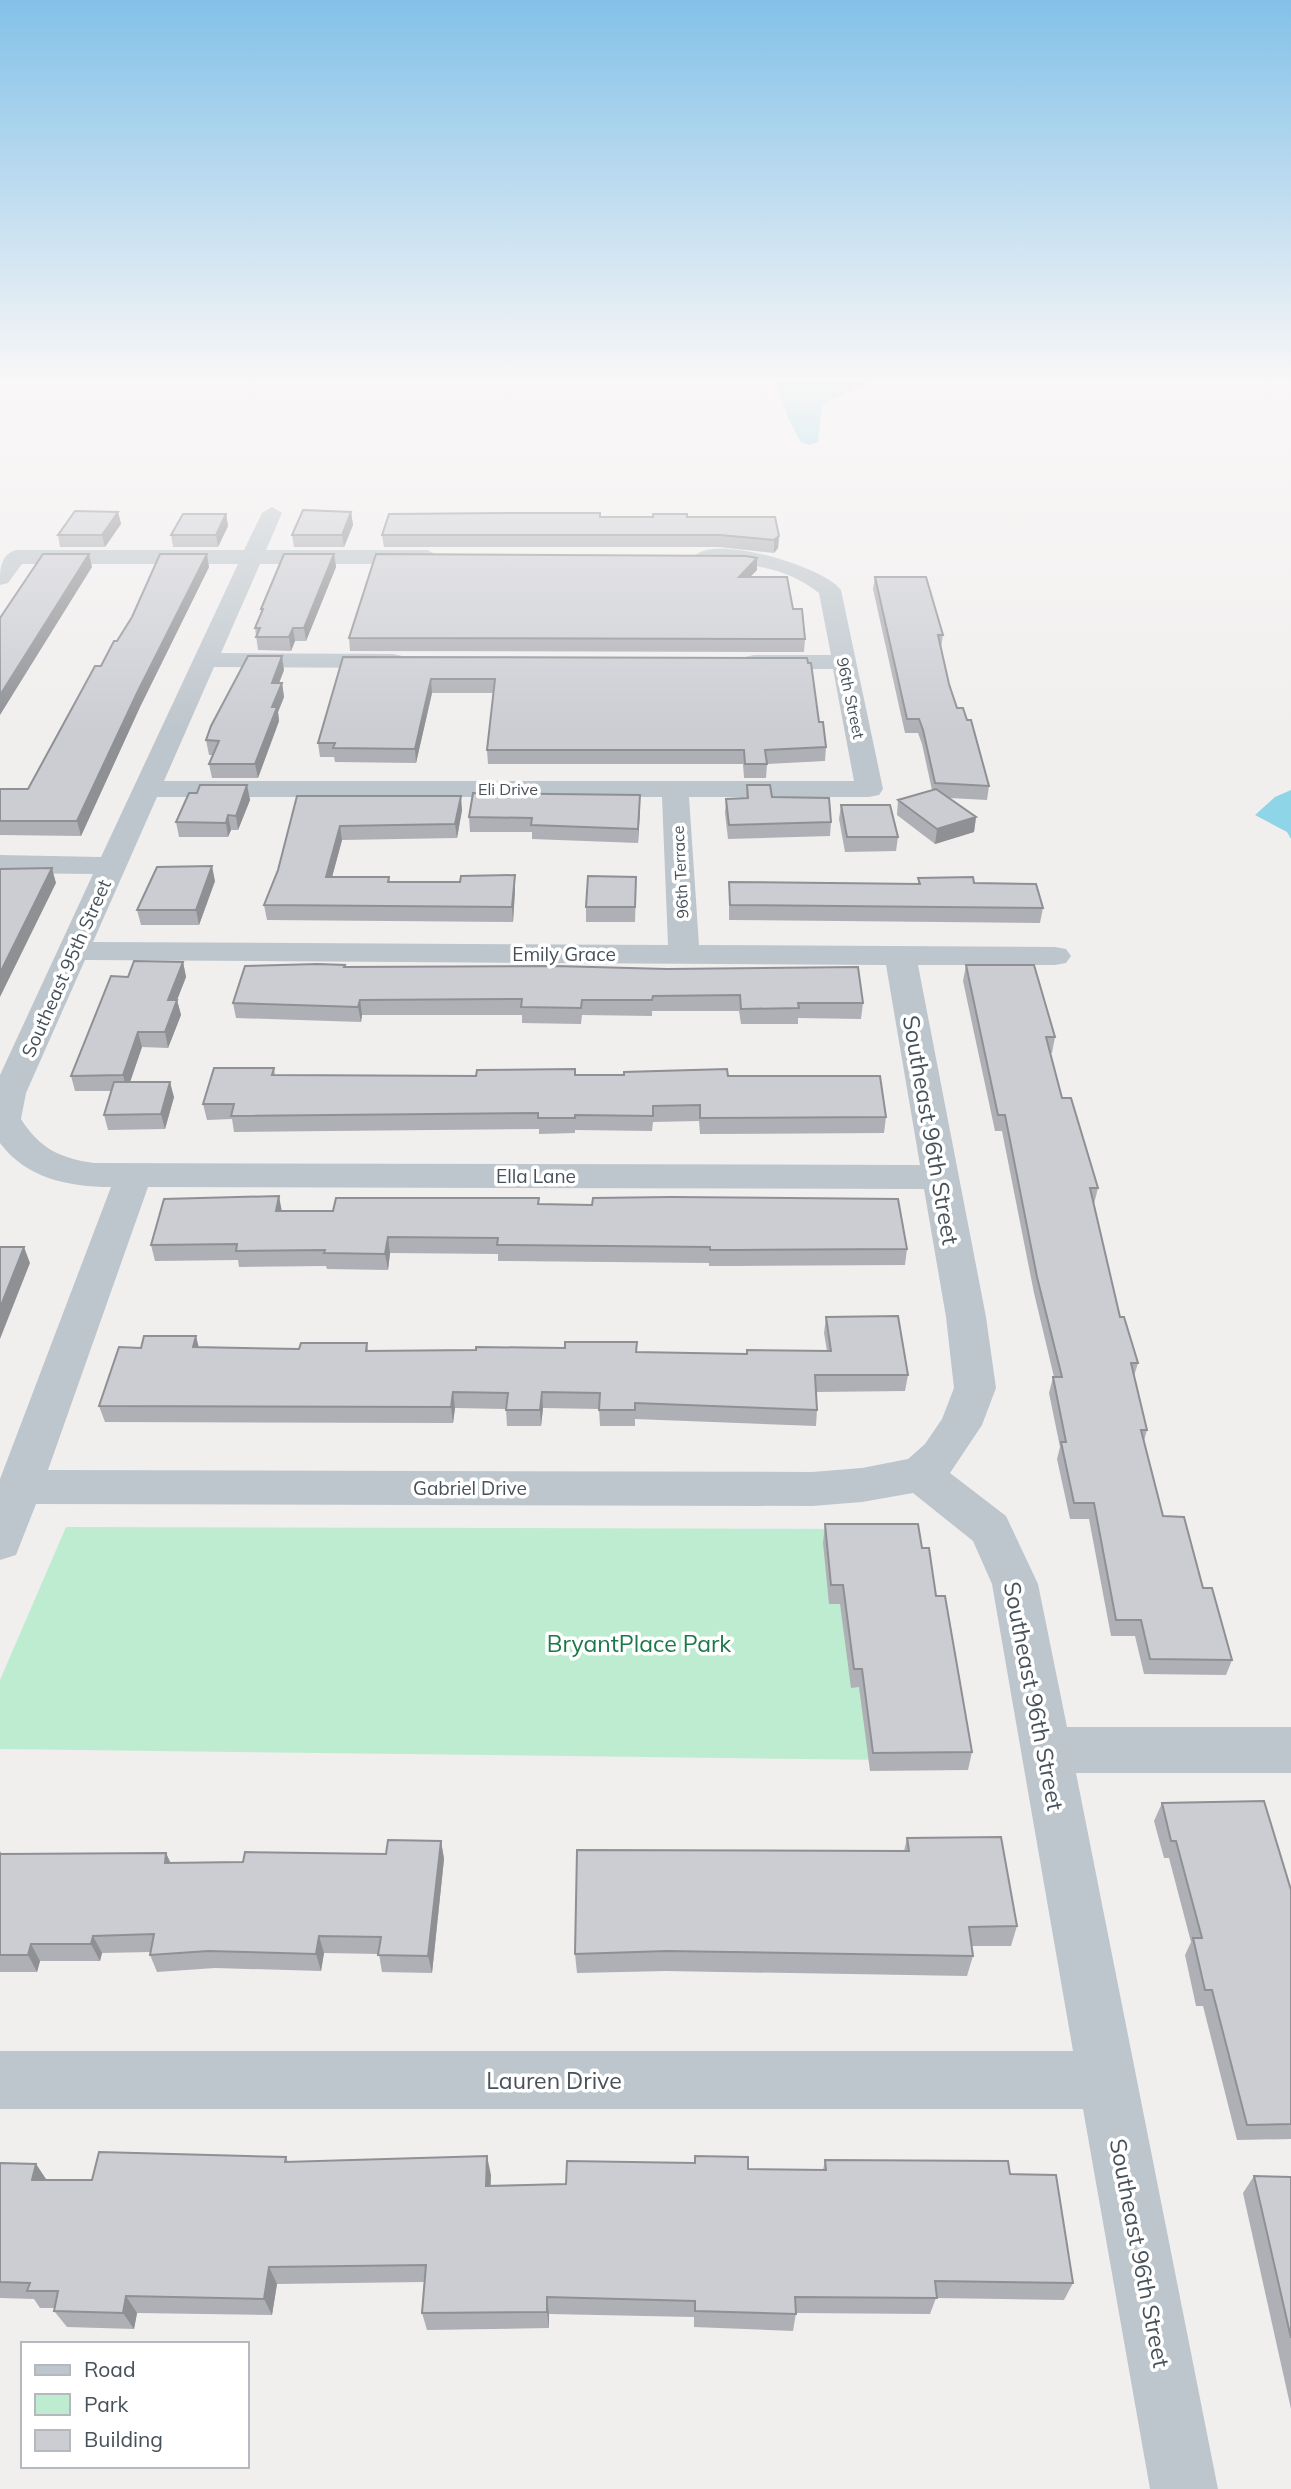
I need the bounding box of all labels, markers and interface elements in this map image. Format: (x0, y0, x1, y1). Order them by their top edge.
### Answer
street label: 96th Street (833, 656, 869, 741)
street label: Eli Drive (478, 779, 538, 799)
street label: 96th Terrace (668, 825, 692, 919)
street label: Southeast 95th Street (16, 875, 116, 1061)
street label: Emily Grace (512, 942, 616, 966)
street label: Southeast 96th Street (897, 1013, 965, 1247)
street label: Ella Lane (496, 1164, 576, 1188)
street label: Gabriel Drive (413, 1476, 527, 1500)
street label: Southeast 96th Street (998, 1579, 1070, 1813)
park label: BryantPlace Park (547, 1629, 732, 1658)
street label: Lauren Drive (486, 2066, 622, 2095)
street label: Southeast 96th Street (1104, 2136, 1176, 2370)
legend (21, 2342, 248, 2468)
text: Road (84, 2356, 135, 2382)
text: Park (84, 2391, 128, 2417)
text: Building (84, 2426, 163, 2452)

